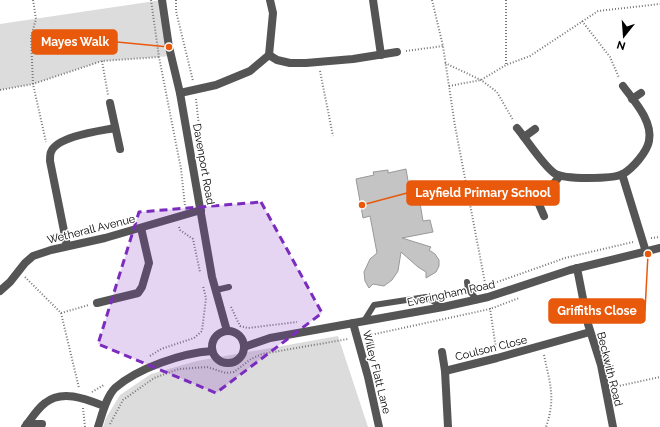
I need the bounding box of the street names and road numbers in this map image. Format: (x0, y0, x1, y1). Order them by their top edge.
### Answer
street label: Davenport Road (190, 122, 217, 206)
street label: Wetherall Avenue (46, 212, 137, 247)
street label: Everingham Road (406, 278, 497, 309)
street label: Willey Flatt Lane (360, 329, 393, 416)
street label: Beckwith Road (594, 331, 625, 408)
street label: Coulson Close (454, 333, 529, 364)

